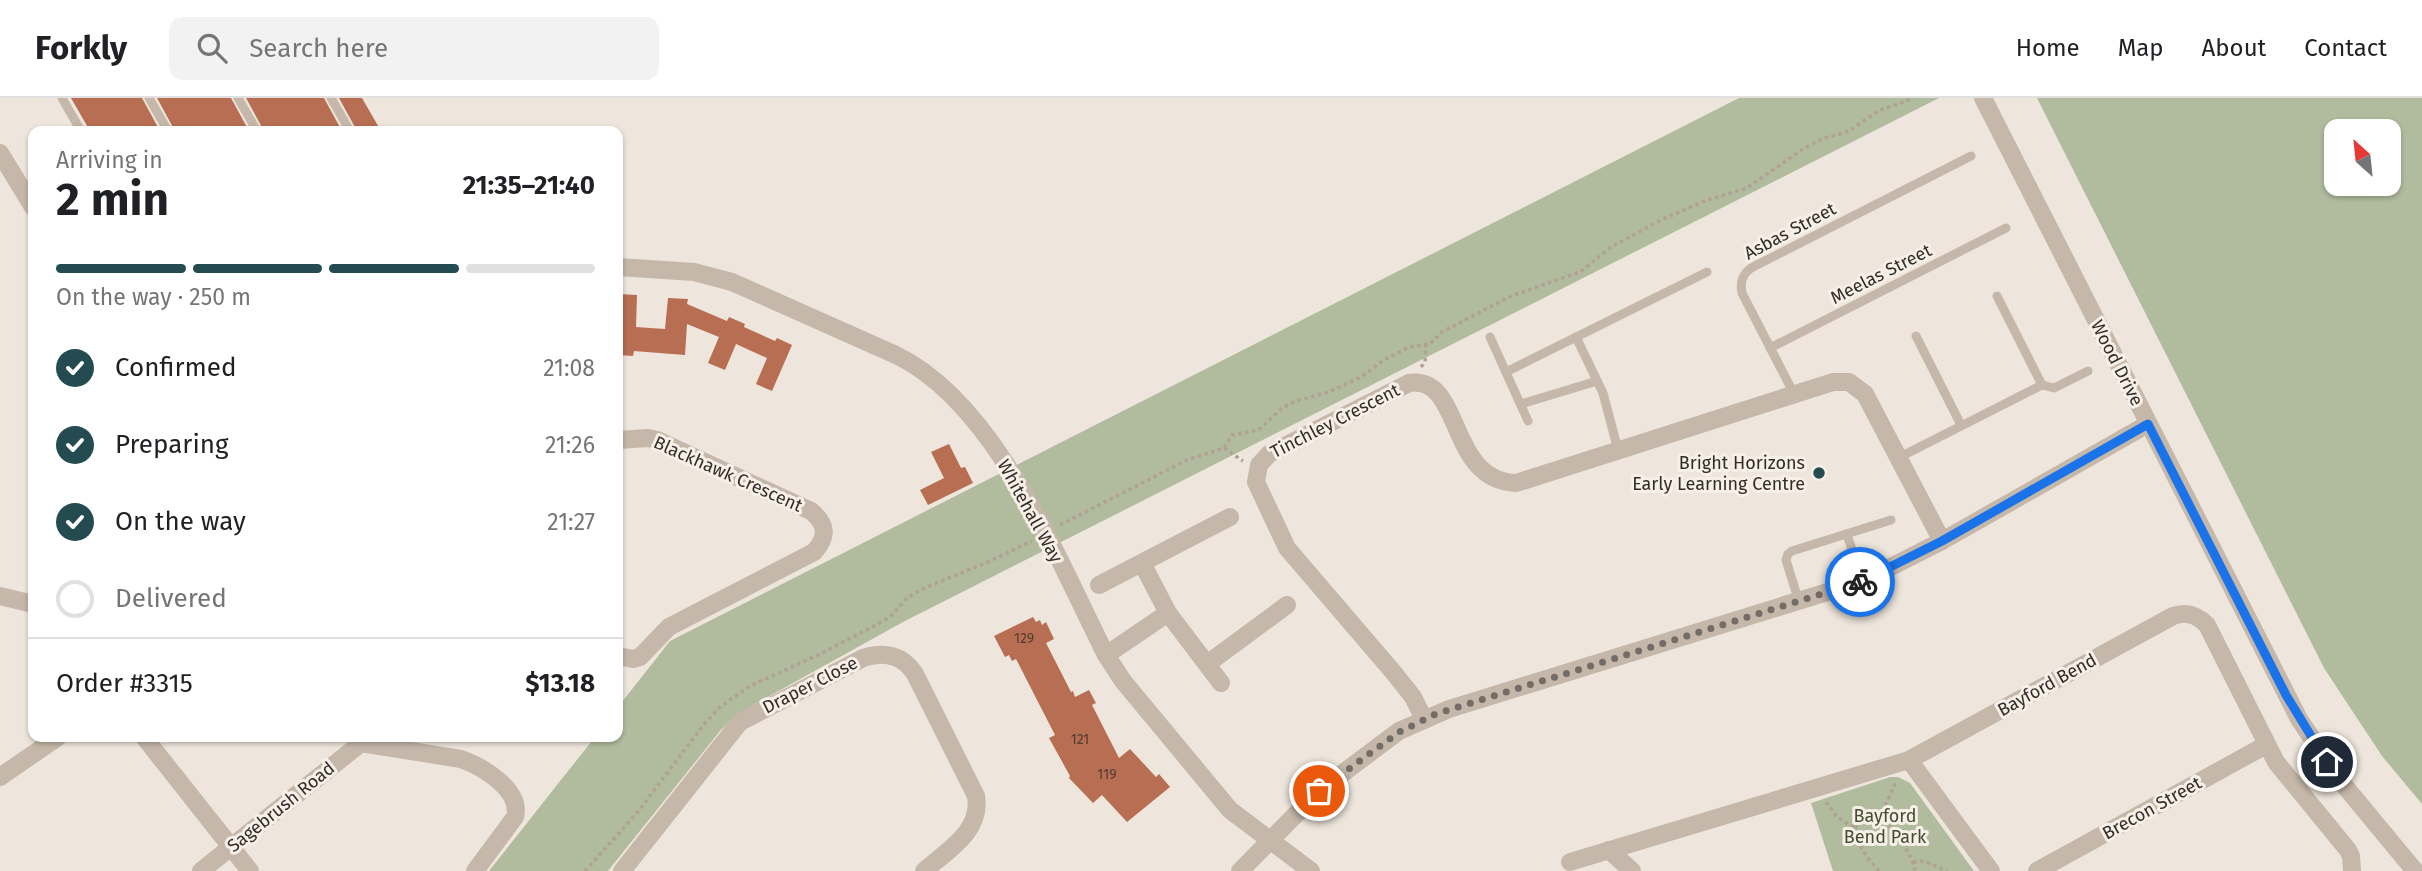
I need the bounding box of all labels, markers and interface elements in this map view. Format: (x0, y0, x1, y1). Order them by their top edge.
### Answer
search box (169, 17, 659, 80)
text: Forkly (35, 28, 127, 68)
icon: search (193, 29, 231, 67)
text: Search here (249, 33, 388, 64)
text: Home (2016, 34, 2080, 62)
text: Map (2118, 34, 2164, 62)
text: About (2202, 34, 2266, 62)
text: Contact (2304, 34, 2387, 62)
north arrow (2324, 119, 2401, 196)
map controls (2324, 119, 2401, 196)
text: Arriving in (56, 146, 163, 174)
text: 21:35–21:40 (463, 170, 595, 201)
text: 2 min (56, 172, 169, 227)
street label: Asbas Street (1740, 197, 1840, 264)
street label: Meelas Street (1827, 239, 1936, 309)
text: On the way · 250 m (56, 283, 251, 311)
street label: Wood Drive (2086, 316, 2148, 410)
icon: check (56, 349, 94, 387)
text: Confirmed (115, 352, 236, 383)
text: 21:08 (543, 354, 595, 382)
street label: Tinchley Crescent (1267, 379, 1404, 463)
icon: check (56, 426, 94, 464)
text: Preparing (115, 429, 228, 460)
text: 21:26 (545, 431, 595, 459)
street label: Blackhawk Crescent (650, 431, 806, 517)
place label: Bright Horizons Early Learning Centre (1632, 452, 1805, 495)
street label: Whitehall Way (993, 455, 1067, 567)
marker: Bright Horizons Early Learning Centre (1811, 465, 1827, 481)
icon: check (56, 503, 94, 541)
text: On the way (115, 506, 246, 537)
text: 21:27 (547, 508, 595, 536)
courier (1825, 547, 1895, 617)
icon: bike (1841, 563, 1879, 601)
text: Delivered (115, 583, 227, 614)
house number: 129 (1014, 630, 1034, 647)
street label: Bayford Bend (1994, 649, 2100, 721)
street label: Draper Close (759, 652, 861, 718)
text: Order #3315 (56, 668, 193, 699)
text: $13.18 (525, 668, 595, 699)
house number: 121 (1071, 731, 1089, 748)
pin (2297, 732, 2357, 792)
icon: home (2308, 743, 2346, 781)
street label: Sagebrush Road (223, 757, 339, 857)
pin (1289, 761, 1349, 821)
house number: 119 (1097, 766, 1117, 783)
street label: Brecon Street (2099, 771, 2206, 844)
icon: bag (1300, 772, 1338, 810)
park label: Bayford Bend Park (1844, 805, 1927, 848)

